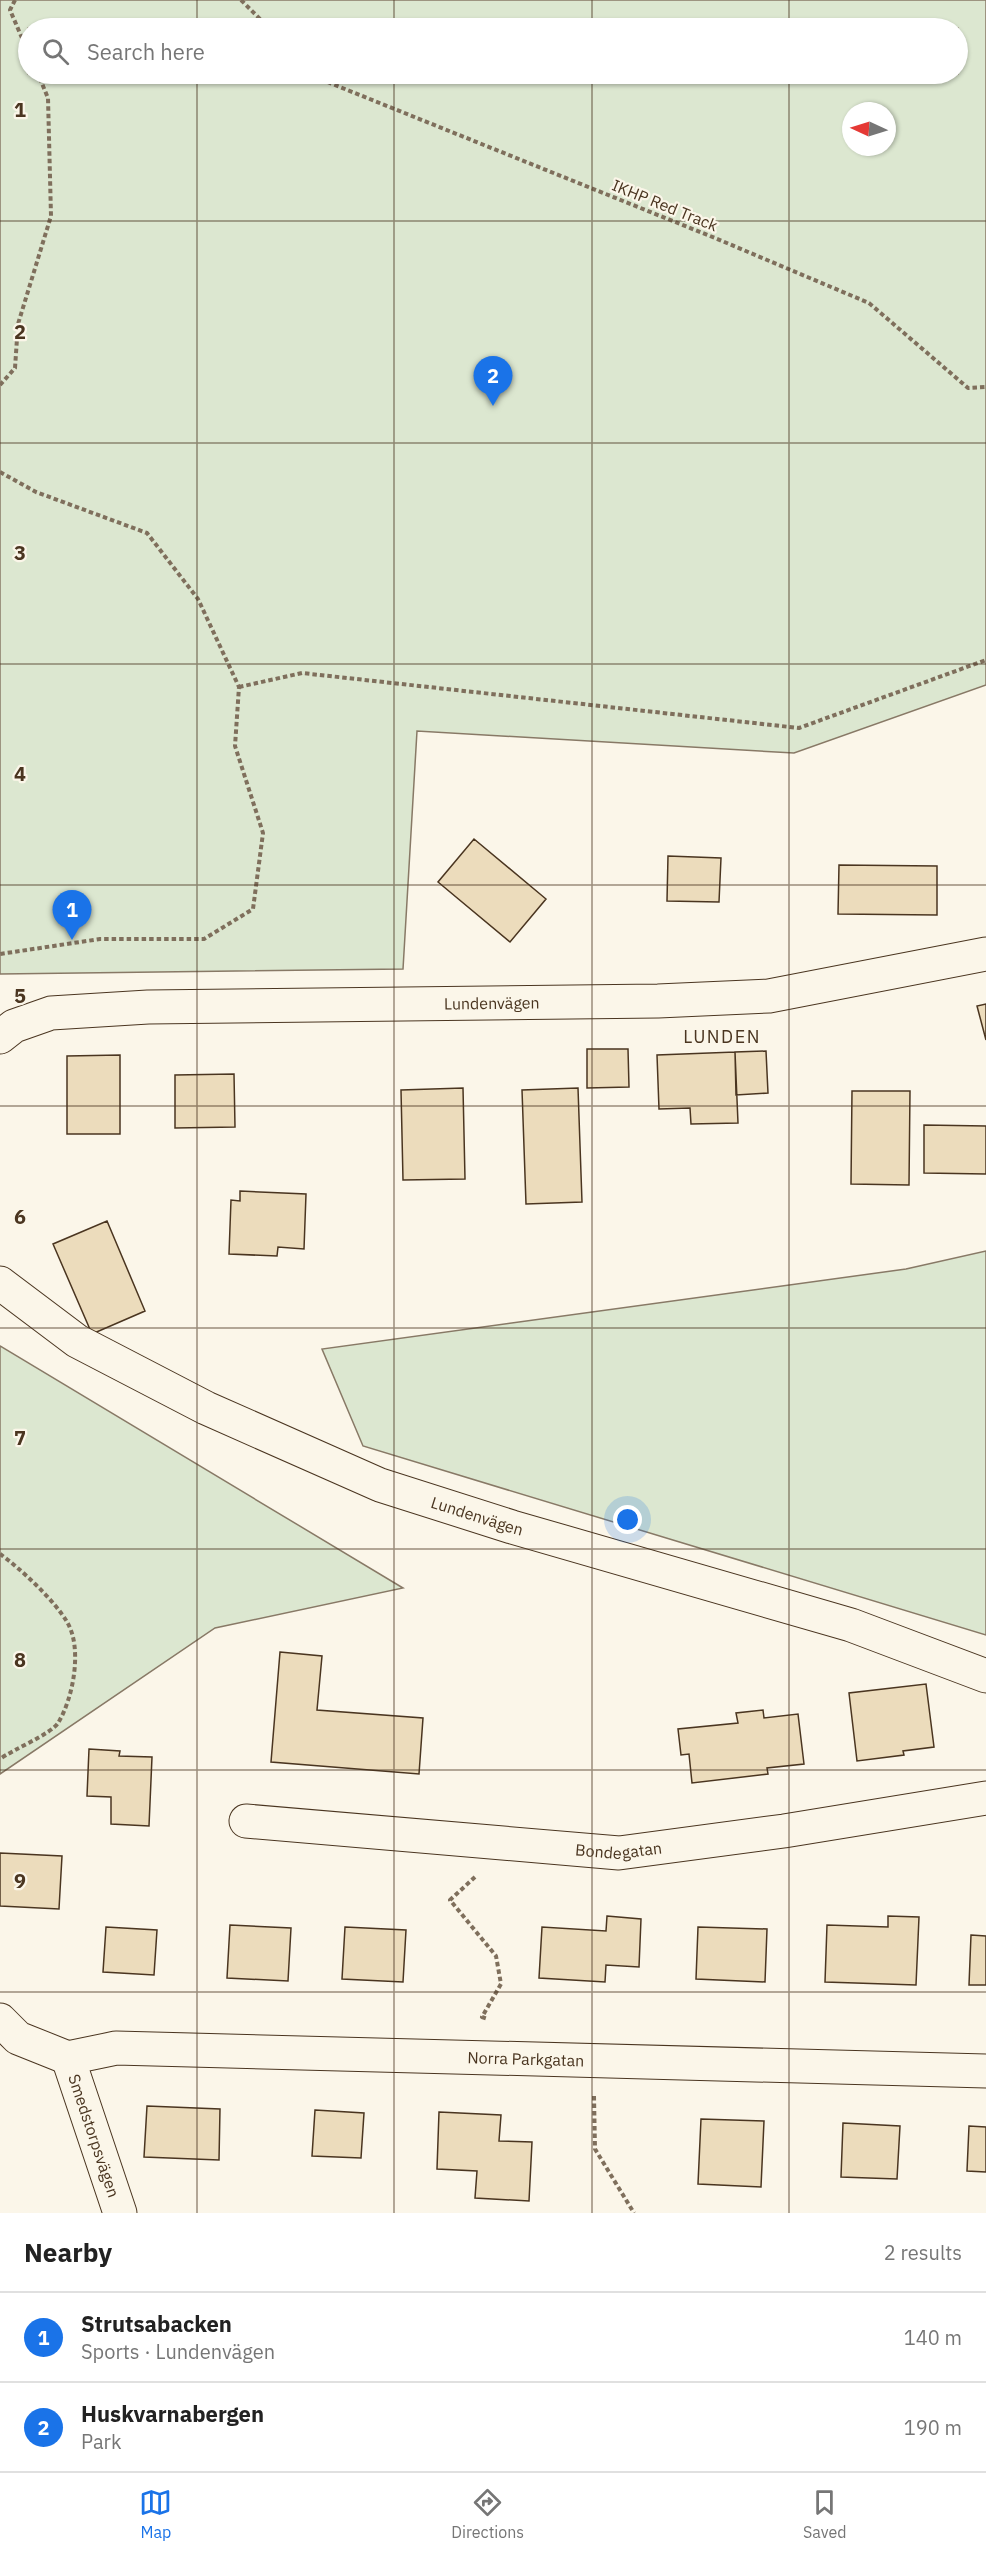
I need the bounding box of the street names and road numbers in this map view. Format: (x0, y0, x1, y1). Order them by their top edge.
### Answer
street label: IKHP Red Track (609, 175, 721, 236)
street label: Lundenvägen (444, 992, 540, 1014)
street label: Lundenvägen (429, 1492, 526, 1540)
street label: Bondegatan (575, 1837, 663, 1863)
street label: Norra Parkgatan (467, 2047, 584, 2070)
street label: Smedstorpsvägen (64, 2071, 124, 2200)

